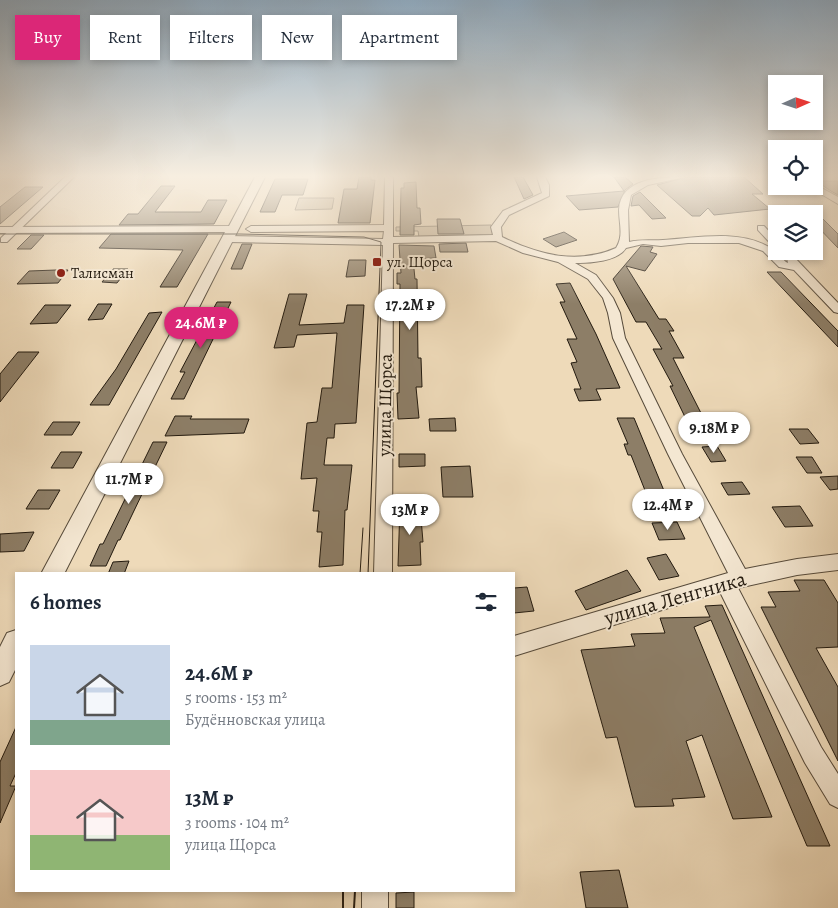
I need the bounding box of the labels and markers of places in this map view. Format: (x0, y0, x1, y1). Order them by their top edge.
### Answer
place label: ул. Щорса (386, 252, 453, 272)
marker: ул. Щорса (371, 256, 383, 268)
place label: Талисман (71, 263, 134, 283)
marker: Талисман (55, 267, 67, 279)
pin: 17.2M ₽ (364, 288, 456, 331)
pin: 24.6M ₽ (155, 306, 247, 349)
pin: 9.18M ₽ (668, 412, 760, 454)
pin: 11.7M ₽ (83, 462, 175, 505)
pin: 12.4M ₽ (622, 488, 714, 531)
pin: 13M ₽ (375, 494, 445, 536)

